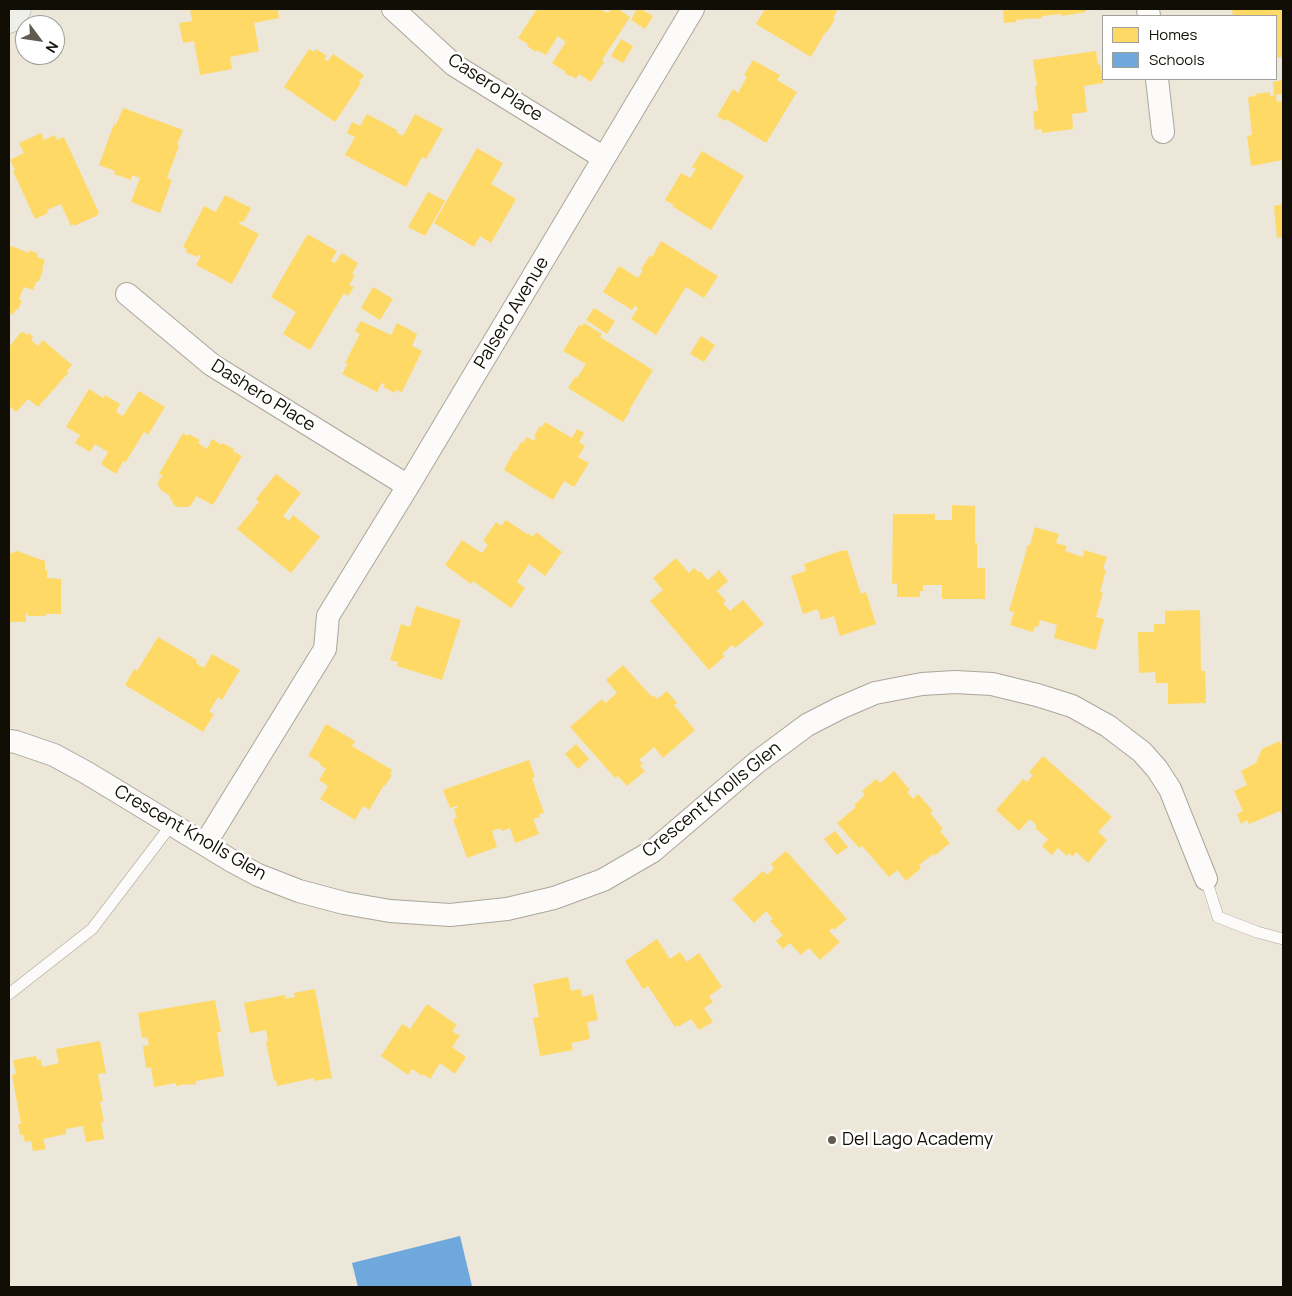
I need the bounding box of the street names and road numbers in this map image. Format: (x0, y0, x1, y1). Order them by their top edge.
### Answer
street label: Casero Place (444, 49, 546, 127)
street label: Palsero Avenue (470, 253, 554, 373)
street label: Dashero Place (207, 355, 319, 437)
street label: Crescent Knolls Glen (638, 738, 786, 862)
street label: Crescent Knolls Glen (110, 781, 270, 885)

